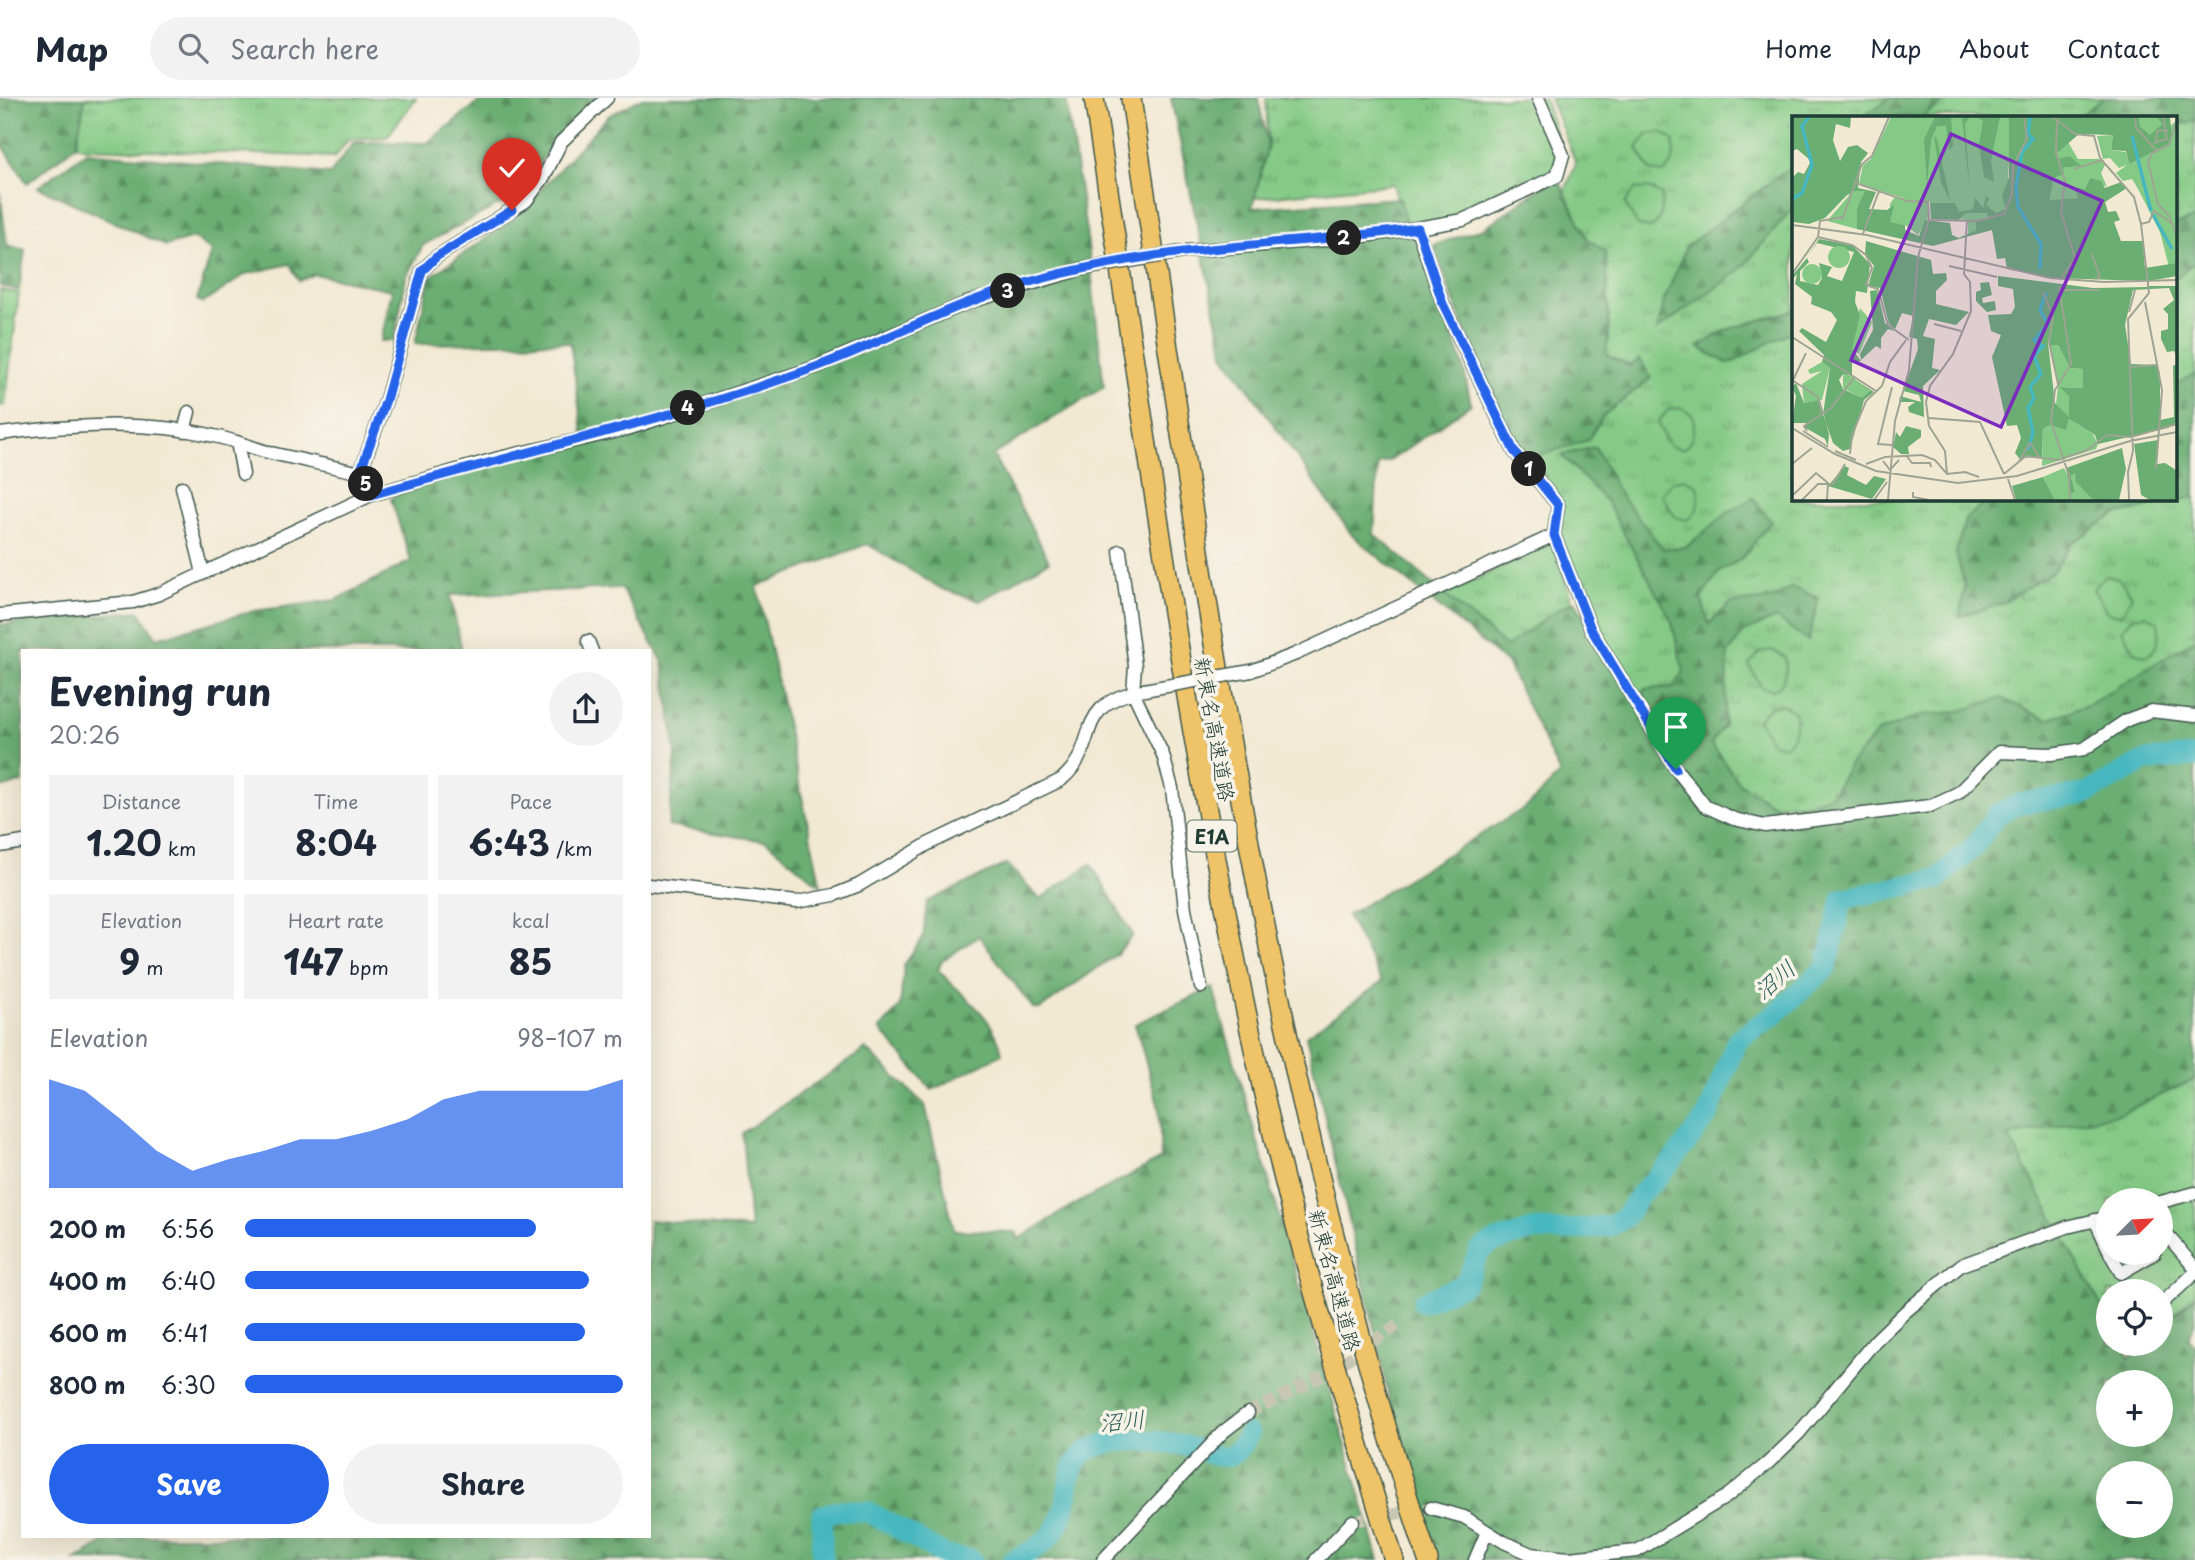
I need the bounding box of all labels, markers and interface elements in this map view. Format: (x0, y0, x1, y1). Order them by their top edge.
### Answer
search box (150, 17, 640, 80)
text: Map (35, 23, 108, 73)
icon: search (174, 29, 212, 67)
text: Search here (230, 29, 379, 68)
text: Home (1765, 30, 1832, 66)
text: Map (1870, 30, 1921, 66)
text: About (1959, 30, 2029, 66)
text: Contact (2067, 30, 2160, 66)
inset map (1792, 116, 2178, 500)
pin (482, 138, 542, 210)
icon: check (493, 149, 531, 187)
pin: 2 (1326, 220, 1362, 256)
text: 2 (1337, 223, 1350, 251)
pin: 3 (990, 274, 1026, 308)
text: 3 (1001, 276, 1014, 304)
pin: 4 (670, 390, 706, 426)
text: 4 (681, 393, 694, 421)
pin: 1 (1512, 452, 1546, 486)
text: 1 (1524, 454, 1533, 482)
pin: 5 (348, 466, 384, 502)
text: 5 (359, 469, 372, 497)
street label: 新東名高速道路 (1187, 654, 1245, 804)
text: Evening run (49, 662, 271, 719)
button: share (549, 672, 623, 746)
pin (1646, 697, 1706, 769)
icon: arrive (1657, 708, 1695, 746)
text: 20:26 (49, 717, 120, 752)
text: Distance (101, 787, 181, 815)
text: Time (314, 787, 358, 815)
text: Pace (509, 787, 552, 815)
text: 1.20 (86, 815, 162, 868)
text: 8:04 (295, 815, 377, 868)
text: 6:43 (469, 815, 550, 868)
road number: E1A (1188, 820, 1236, 852)
text: km (162, 834, 196, 862)
text: /km (550, 834, 593, 862)
text: Elevation (100, 906, 182, 934)
text: Heart rate (288, 906, 384, 934)
text: kcal (512, 906, 550, 934)
text: 9 (119, 934, 140, 987)
text: 147 (283, 934, 343, 987)
text: 85 (509, 934, 553, 987)
water label: 沼川 (1745, 951, 1803, 1007)
text: m (140, 953, 164, 981)
text: bpm (343, 953, 389, 981)
text: Elevation (49, 1020, 148, 1055)
text: 98–107 m (517, 1020, 623, 1055)
north arrow (2096, 1188, 2174, 1265)
map controls (2096, 1188, 2173, 1538)
street label: 新東名高速道路 (1302, 1205, 1370, 1355)
text: 200 m (49, 1211, 126, 1246)
text: 6:56 (161, 1211, 214, 1246)
text: 400 m (49, 1263, 127, 1298)
text: 6:40 (161, 1263, 216, 1298)
button: locate (2096, 1279, 2173, 1356)
text: 600 m (49, 1315, 127, 1350)
text: 6:41 (161, 1315, 208, 1350)
text: 800 m (49, 1367, 126, 1402)
text: 6:30 (161, 1367, 216, 1402)
button: + (2096, 1370, 2173, 1447)
water label: 沼川 (1097, 1400, 1147, 1440)
button: Save (49, 1444, 329, 1524)
button: Share (343, 1444, 623, 1524)
button: − (2096, 1461, 2173, 1538)

